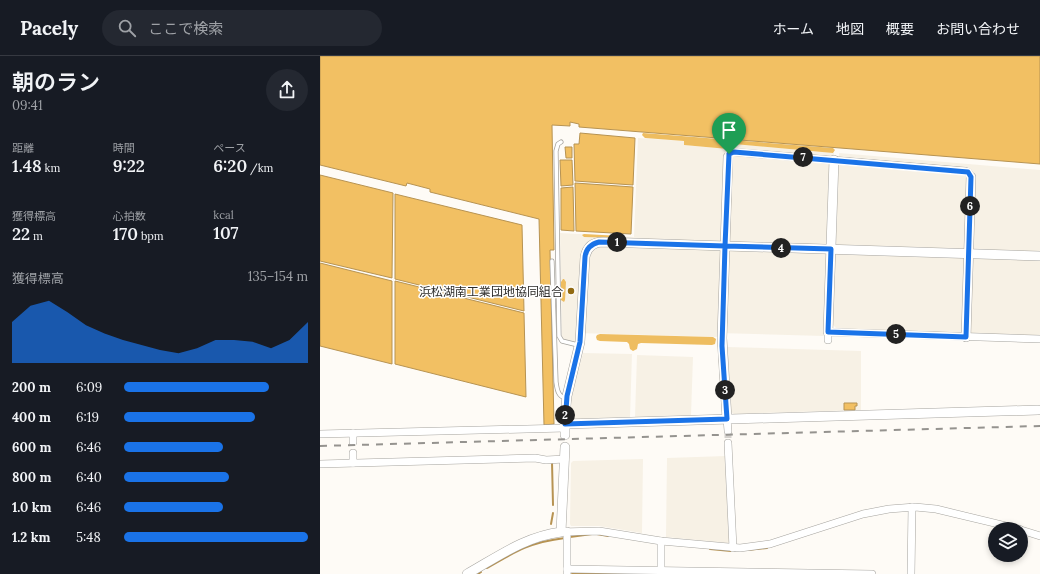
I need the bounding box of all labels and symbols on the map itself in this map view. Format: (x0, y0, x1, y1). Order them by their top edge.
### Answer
pin (712, 113, 746, 154)
pin: 7 (793, 147, 813, 167)
pin: 6 (960, 196, 980, 216)
pin: 1 (607, 232, 627, 252)
pin: 4 (771, 238, 791, 258)
place label: 浜松湖南工業団地協同組合 (419, 284, 563, 299)
marker: 浜松湖南工業団地協同組合 (566, 286, 576, 296)
pin: 5 (886, 324, 906, 344)
pin: 3 (715, 380, 735, 400)
pin: 2 (555, 405, 575, 425)

